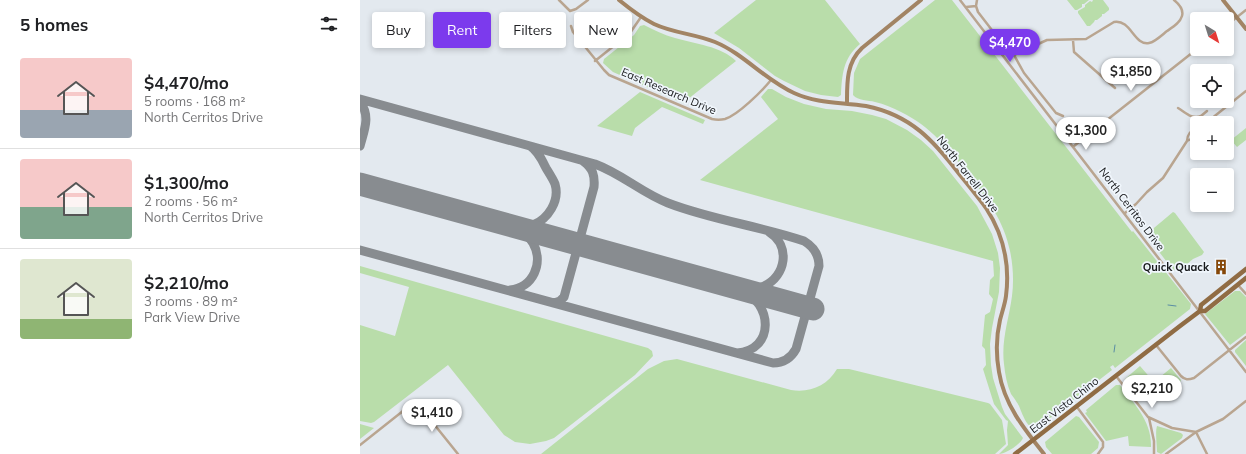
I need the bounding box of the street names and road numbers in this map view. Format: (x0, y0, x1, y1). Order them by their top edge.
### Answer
street label: East Research Drive (619, 65, 719, 117)
street label: North Farrell Drive (934, 133, 1002, 215)
street label: North Cerritos Drive (1096, 165, 1168, 253)
street label: East Vista Chino (1027, 374, 1101, 436)

